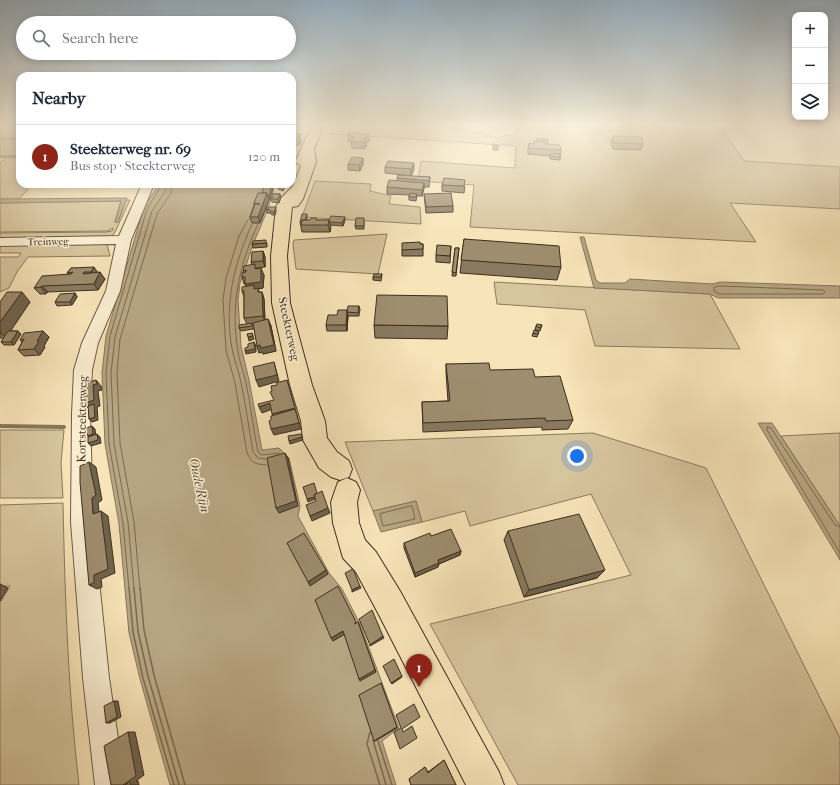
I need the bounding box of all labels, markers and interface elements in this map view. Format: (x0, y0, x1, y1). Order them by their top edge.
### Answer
map controls (792, 12, 828, 120)
button: + (792, 12, 828, 48)
search box (16, 16, 296, 60)
icon: search (30, 27, 52, 49)
text: Search here (62, 29, 138, 47)
button: − (792, 48, 828, 84)
button: layers (792, 84, 828, 120)
text: Nearby (32, 88, 86, 108)
text: Steekterweg nr. 69 (70, 140, 191, 158)
text: 1 (43, 149, 47, 164)
text: 120 m (248, 149, 280, 164)
text: Bus stop · Steekterweg (70, 158, 195, 173)
street label: Treinweg (27, 236, 69, 248)
street label: Steekterweg (275, 296, 303, 363)
street label: Kortsteekterweg (74, 375, 90, 463)
your location (567, 446, 587, 466)
water label: Oude Rijn (186, 457, 213, 514)
pin: 1 (406, 654, 432, 687)

